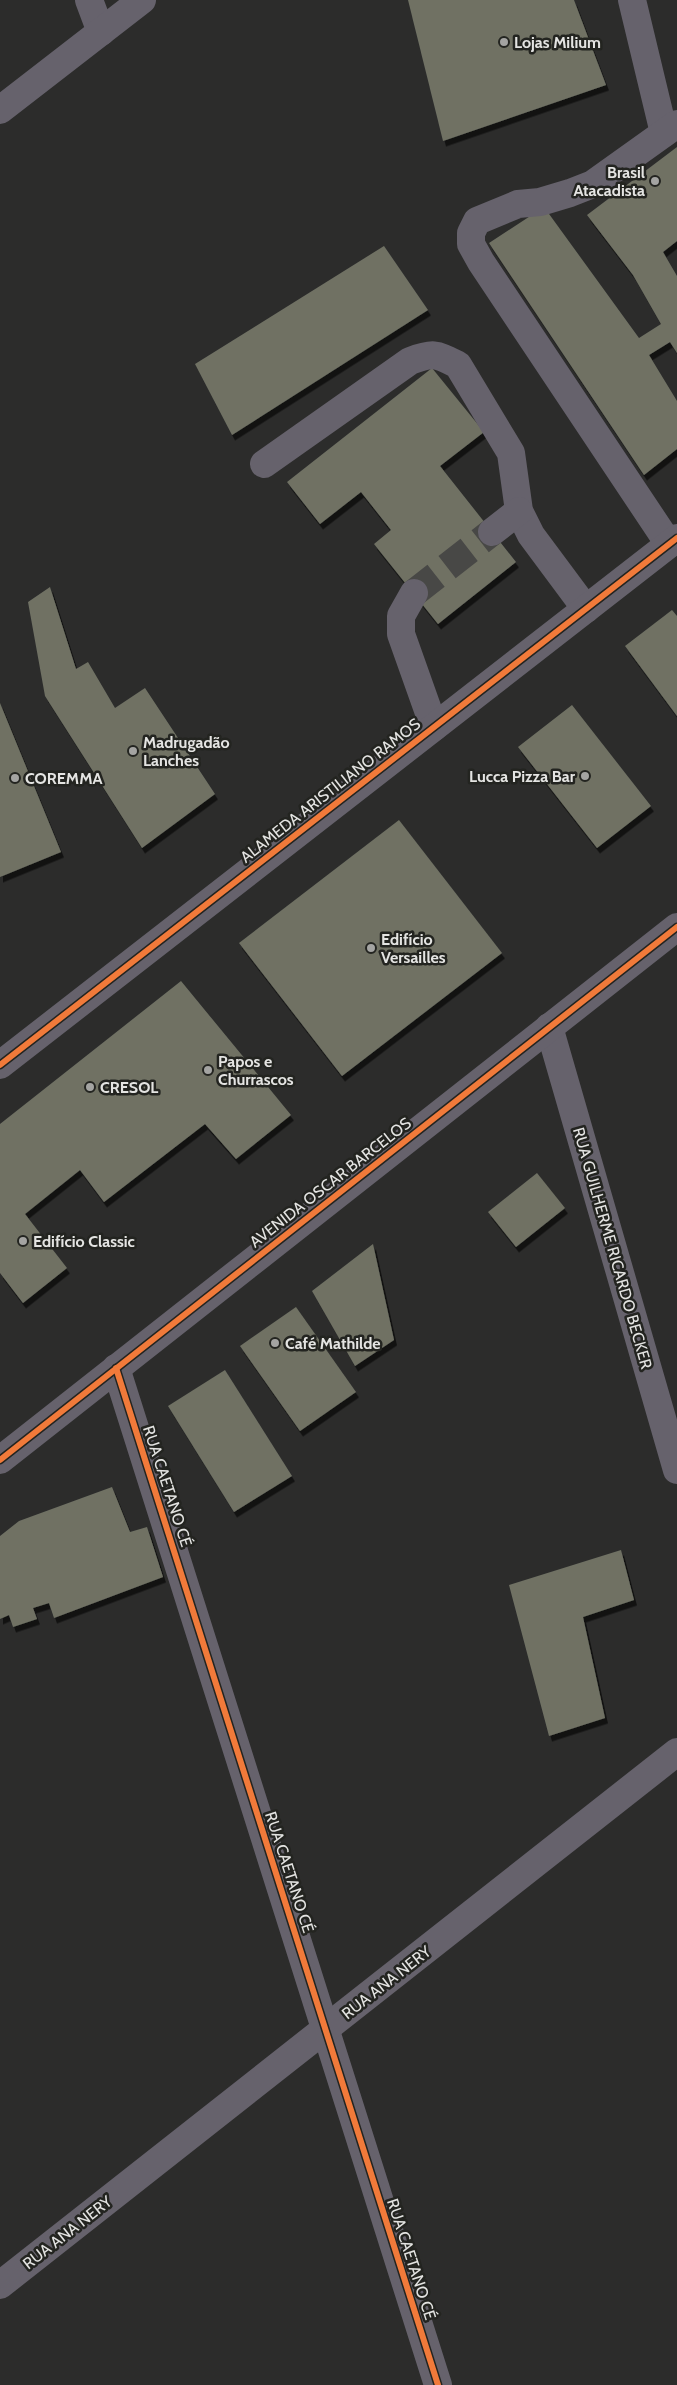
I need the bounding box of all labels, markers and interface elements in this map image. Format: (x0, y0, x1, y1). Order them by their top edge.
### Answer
place label: Lojas Milium (514, 33, 601, 52)
marker: Lojas Milium (498, 36, 510, 48)
place label: Brasil Atacadista (573, 163, 645, 200)
marker: Brasil Atacadista (649, 175, 661, 187)
street label: ALAMEDA ARISTILIANO RAMOS (237, 714, 424, 867)
place label: Madrugadão Lanches (143, 733, 230, 770)
marker: Madrugadão Lanches (127, 745, 139, 757)
place label: Lucca Pizza Bar (469, 767, 576, 786)
place label: COREMMA (25, 769, 103, 788)
marker: Lucca Pizza Bar (579, 770, 591, 782)
marker: COREMMA (9, 772, 21, 784)
place label: Edifício Versailles (381, 930, 446, 967)
marker: Edifício Versailles (365, 942, 377, 954)
place label: Papos e Churrascos (218, 1052, 294, 1089)
marker: Papos e Churrascos (202, 1064, 214, 1076)
place label: CRESOL (100, 1078, 158, 1097)
marker: CRESOL (84, 1081, 96, 1093)
street label: AVENIDA OSCAR BARCELOS (246, 1113, 415, 1251)
street label: RUA GUILHERME RICARDO BECKER (569, 1125, 656, 1371)
place label: Edifício Classic (33, 1232, 135, 1251)
marker: Edifício Classic (17, 1235, 29, 1247)
place label: Café Mathilde (285, 1334, 381, 1353)
marker: Café Mathilde (269, 1337, 281, 1349)
street label: RUA CAETANO CÉ (139, 1423, 196, 1549)
street label: RUA CAETANO CÉ (261, 1809, 318, 1935)
street label: RUA ANA NERY (338, 1941, 435, 2023)
street label: RUA ANA NERY (19, 2191, 116, 2273)
street label: RUA CAETANO CÉ (383, 2196, 440, 2322)

